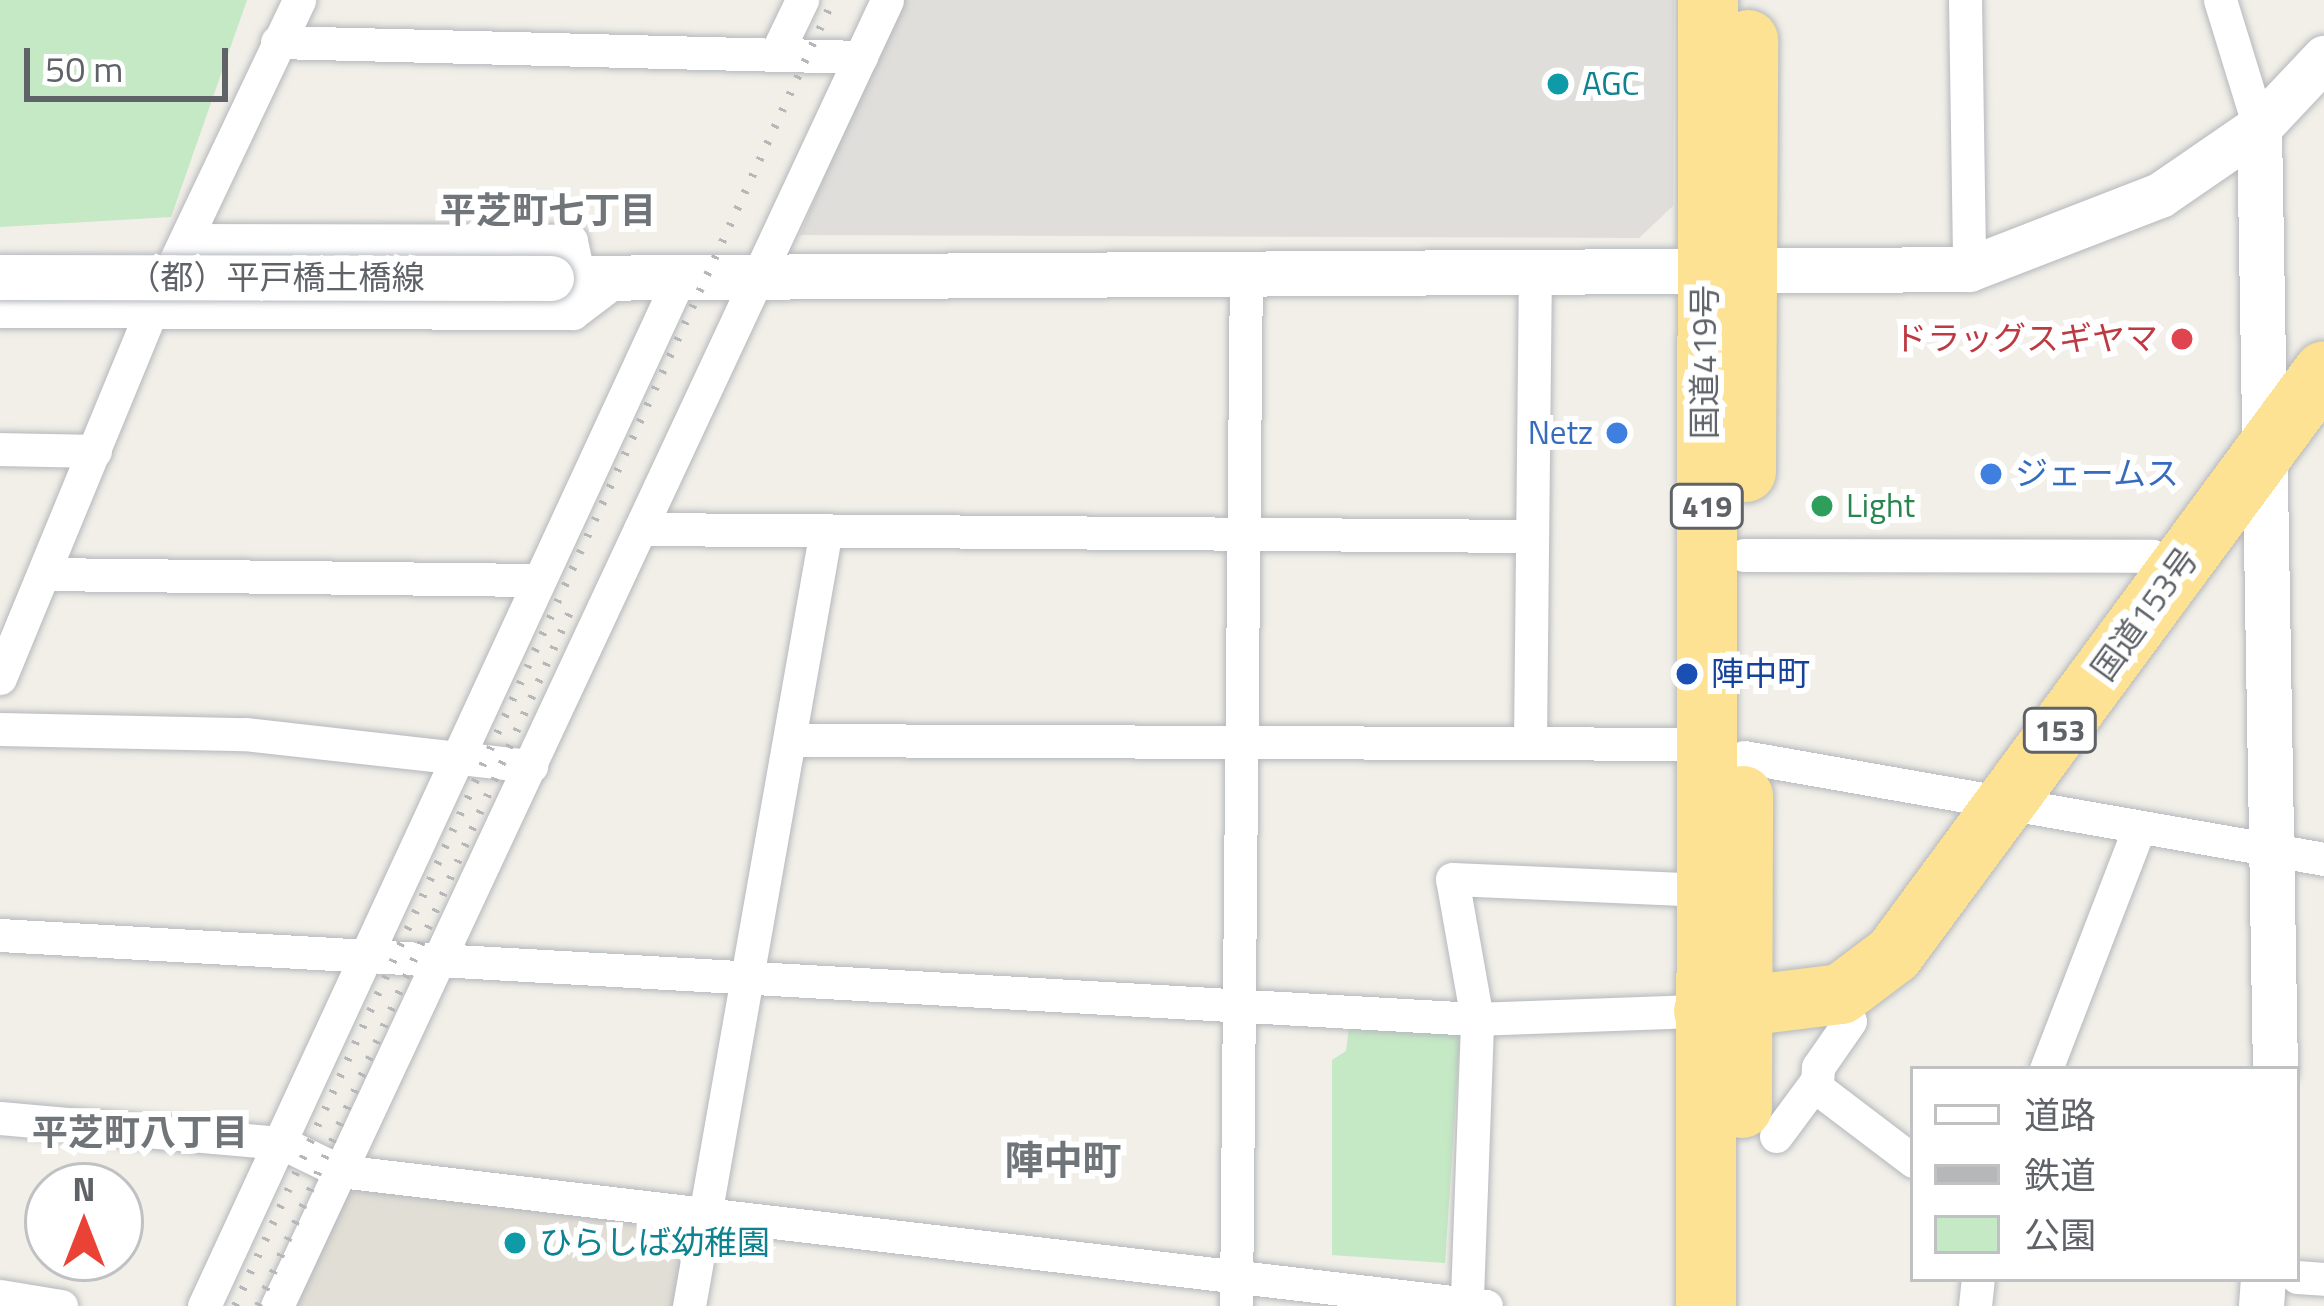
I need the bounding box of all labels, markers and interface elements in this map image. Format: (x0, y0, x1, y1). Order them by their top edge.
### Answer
scale bar (30, 24, 234, 98)
text: 50 m (45, 41, 123, 96)
place label: AGC (1582, 64, 1640, 104)
marker: AGC (1545, 71, 1571, 97)
district label: 平芝町七丁目 (440, 188, 656, 232)
street label: （都）平戸橋土橋線 (128, 258, 424, 298)
street label: 国道419号 (1685, 285, 1725, 439)
place label: ドラッグスギヤマ (1894, 319, 2158, 359)
marker: ドラッグスギヤマ (2169, 326, 2195, 352)
place label: Netz (1528, 413, 1593, 453)
marker: Netz (1604, 420, 1630, 446)
place label: ジェームス (2015, 454, 2180, 494)
marker: ジェームス (1978, 461, 2004, 487)
road number: 419 (1668, 482, 1746, 530)
place label: Light (1846, 486, 1915, 526)
marker: Light (1809, 493, 1835, 519)
street label: 国道153号 (2084, 540, 2206, 688)
place label: 陣中町 (1711, 654, 1810, 694)
marker: 陣中町 (1674, 661, 1700, 687)
road number: 153 (2021, 706, 2099, 754)
legend (1910, 1066, 2300, 1282)
text: 道路 (2024, 1087, 2096, 1142)
district label: 平芝町八丁目 (32, 1110, 248, 1154)
district label: 陣中町 (1005, 1137, 1121, 1183)
text: 鉄道 (2024, 1147, 2096, 1202)
north arrow (24, 1162, 144, 1282)
text: N (73, 1164, 95, 1214)
text: 公園 (2024, 1207, 2096, 1262)
place label: ひらしば幼稚園 (539, 1223, 770, 1263)
marker: ひらしば幼稚園 (502, 1230, 528, 1256)

